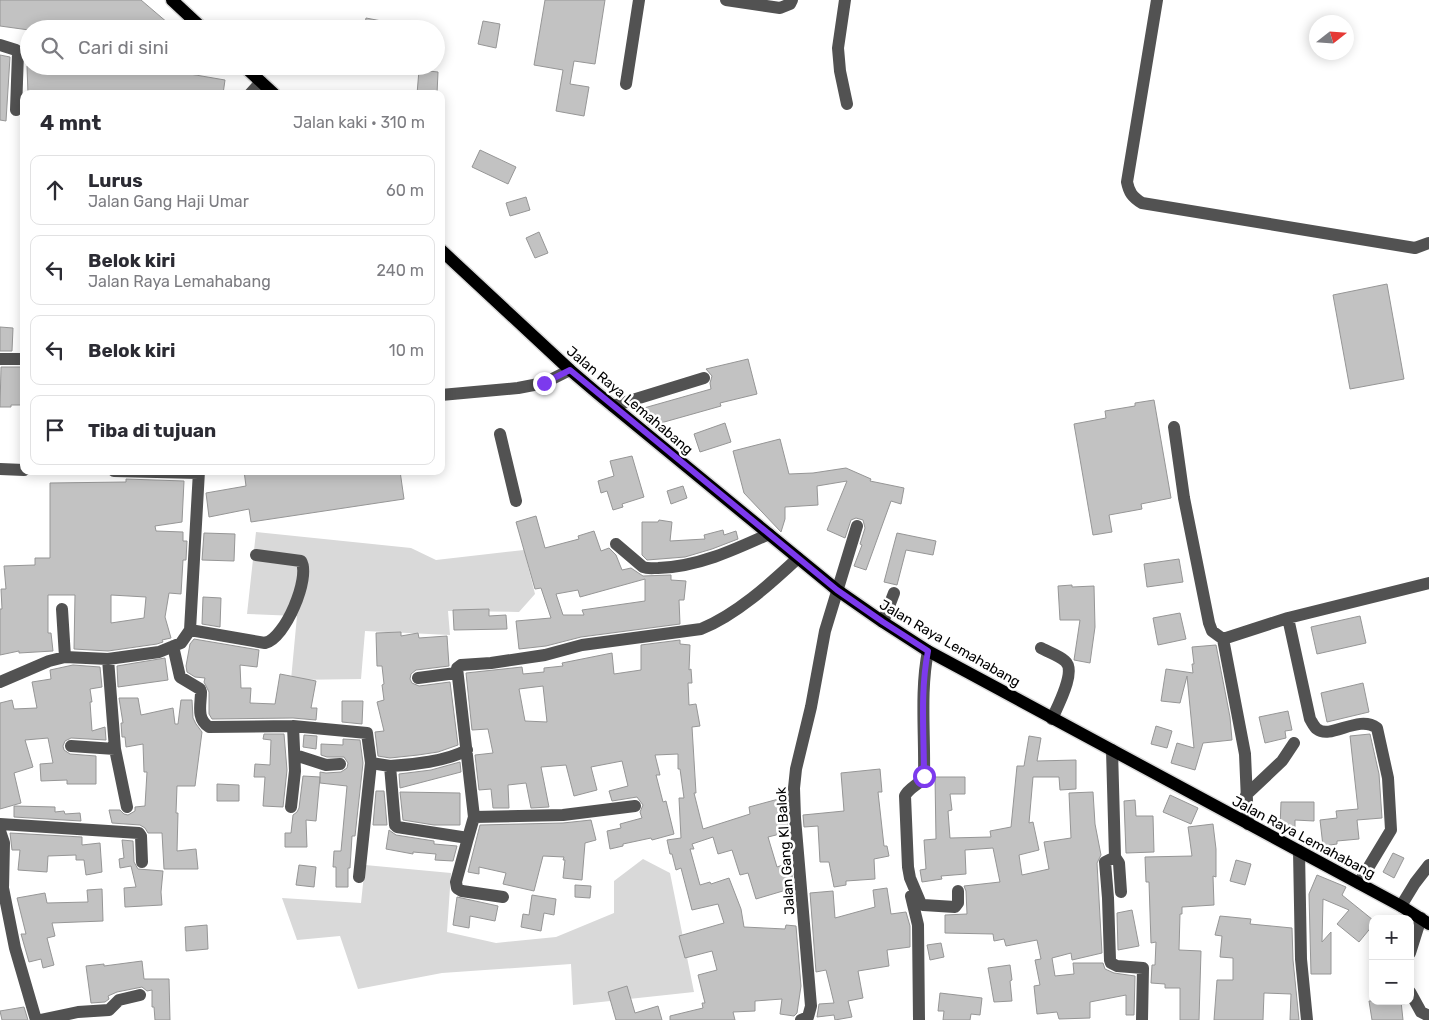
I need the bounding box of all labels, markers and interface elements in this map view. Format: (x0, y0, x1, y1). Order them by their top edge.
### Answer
north arrow (1309, 15, 1354, 60)
search box (20, 20, 445, 75)
icon: search (38, 34, 66, 62)
text: Cari di sini (78, 36, 169, 59)
text: 4 mnt (40, 110, 101, 135)
text: Jalan kaki · 310 m (293, 113, 425, 132)
text: Lurus (88, 169, 143, 192)
icon: ahead (41, 176, 69, 204)
text: 60 m (386, 181, 424, 200)
text: Jalan Gang Haji Umar (88, 192, 249, 211)
text: Belok kiri (88, 249, 175, 272)
icon: left (41, 256, 69, 284)
text: 240 m (377, 261, 424, 280)
text: Jalan Raya Lemahabang (88, 272, 271, 291)
icon: left (41, 336, 69, 364)
text: Belok kiri (88, 339, 175, 362)
text: 10 m (389, 341, 424, 360)
street label: Jalan Raya Lemahabang (563, 342, 696, 458)
route end (533, 372, 556, 395)
icon: arrive (41, 416, 69, 444)
text: Tiba di tujuan (88, 419, 216, 442)
street label: Jalan Raya Lemahabang (876, 596, 1023, 691)
route start (913, 765, 936, 788)
street label: Jalan Gang Kl Balok (772, 786, 798, 915)
street label: Jalan Raya Lemahabang (1229, 792, 1378, 882)
map controls (1369, 915, 1414, 1005)
button: + (1369, 915, 1414, 960)
button: − (1369, 960, 1414, 1005)

